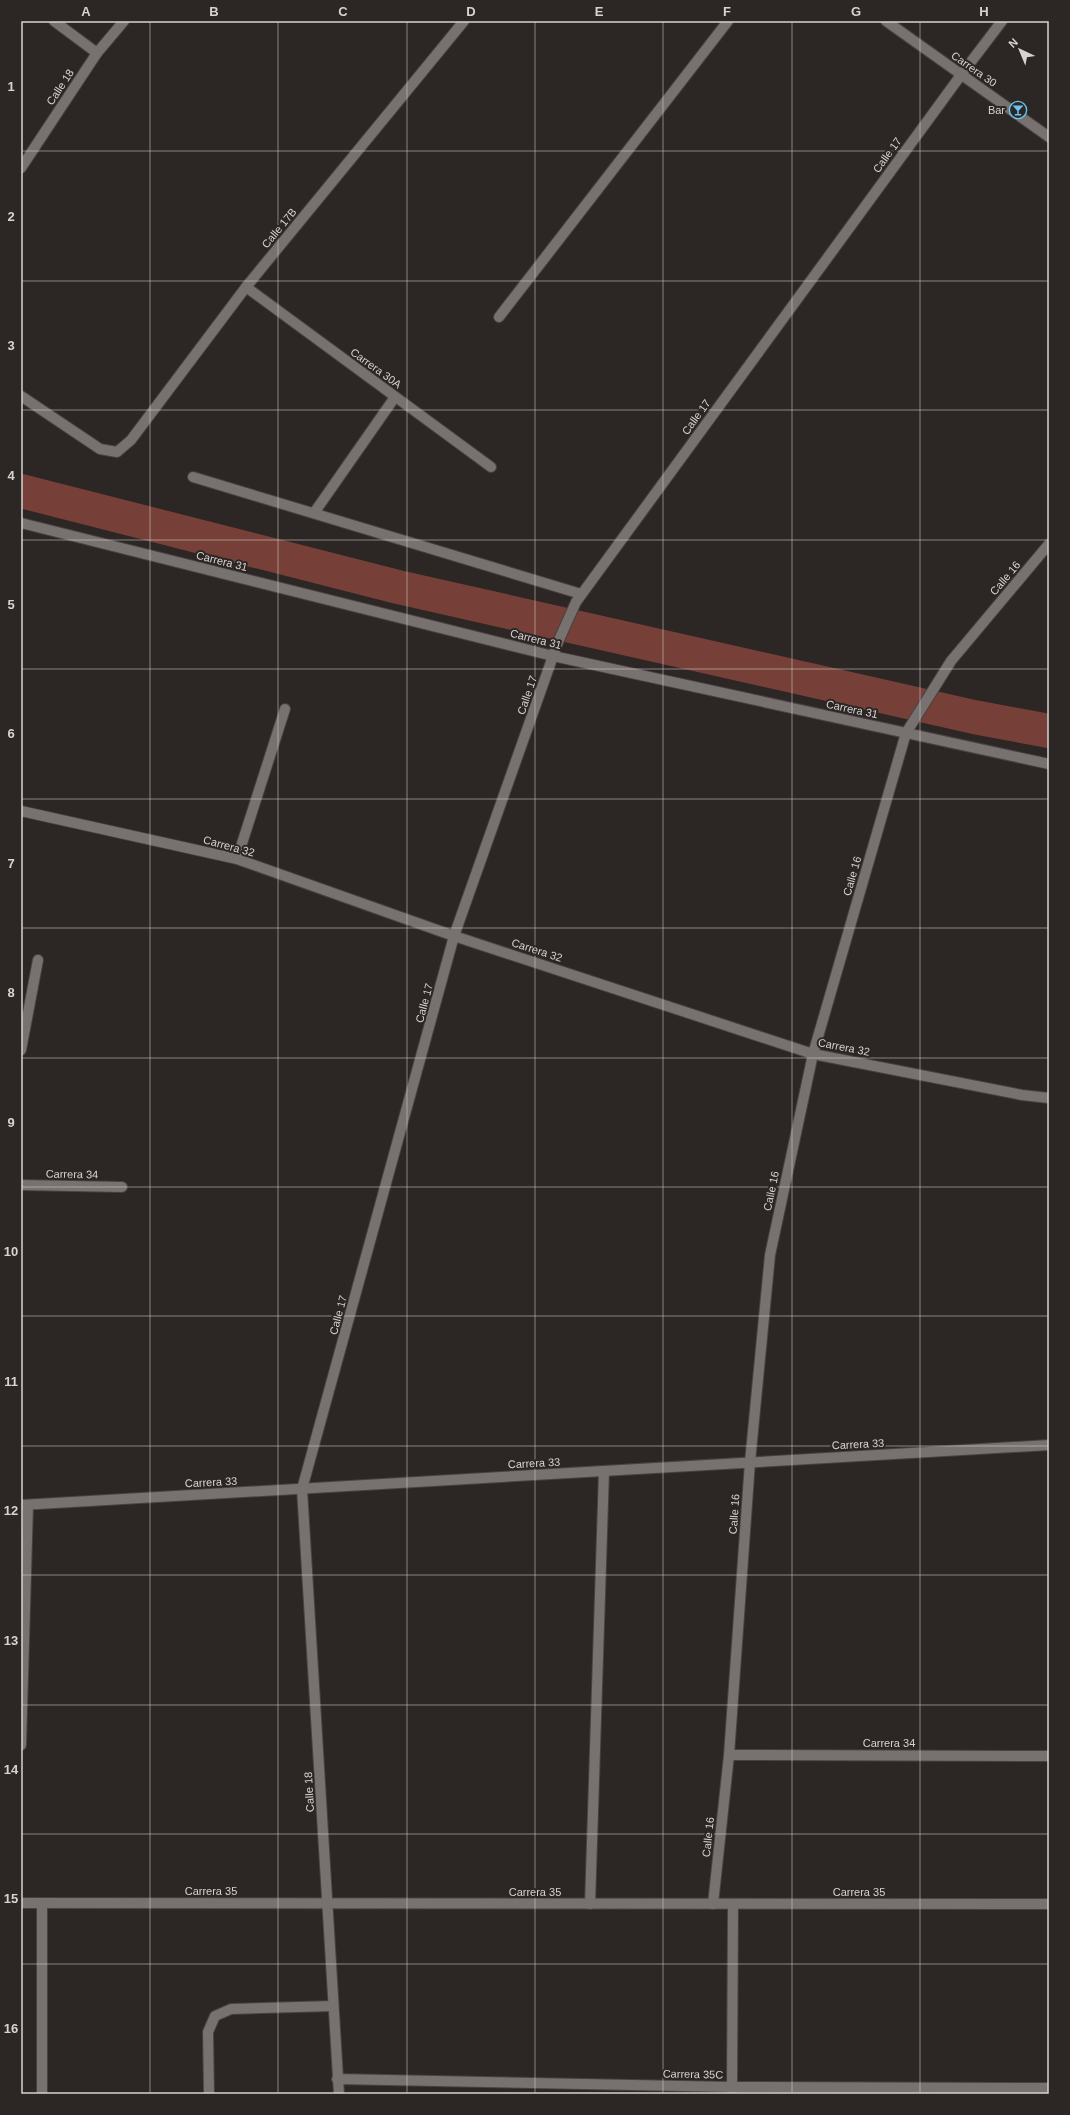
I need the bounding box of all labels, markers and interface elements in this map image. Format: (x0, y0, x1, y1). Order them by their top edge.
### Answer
text: A (81, 4, 91, 19)
text: B (209, 4, 219, 19)
text: C (338, 4, 348, 19)
text: D (466, 4, 476, 19)
text: E (595, 4, 604, 19)
text: F (723, 4, 731, 19)
text: G (851, 4, 861, 19)
text: H (979, 4, 989, 19)
north arrow (1000, 30, 1040, 70)
text: N (1006, 36, 1020, 50)
street label: Carrera 30 (949, 49, 999, 89)
street label: Calle 18 (44, 67, 76, 107)
text: 1 (7, 79, 15, 94)
bar icon: Bar (1008, 100, 1028, 120)
place label: Bar (988, 104, 1005, 116)
street label: Calle 17 (870, 135, 904, 175)
street label: Calle 17B (259, 206, 299, 250)
text: 2 (7, 209, 15, 224)
text: 3 (7, 338, 15, 353)
street label: Carrera 30A (348, 346, 404, 391)
street label: Calle 17 (679, 397, 713, 437)
text: 4 (7, 468, 15, 483)
street label: Carrera 31 (195, 549, 249, 573)
street label: Calle 16 (987, 559, 1023, 597)
text: 5 (7, 597, 15, 612)
street label: Carrera 31 (509, 627, 563, 651)
street label: Calle 17 (515, 674, 539, 716)
street label: Carrera 31 (825, 698, 879, 720)
text: 6 (7, 726, 15, 741)
street label: Carrera 32 (202, 833, 256, 859)
street label: Calle 16 (841, 855, 863, 897)
text: 7 (7, 856, 15, 871)
street label: Carrera 32 (510, 936, 564, 964)
street label: Calle 17 (413, 982, 435, 1024)
text: 8 (7, 985, 15, 1000)
street label: Carrera 32 (817, 1036, 871, 1058)
text: 9 (7, 1115, 15, 1130)
street label: Carrera 34 (46, 1168, 98, 1180)
street label: Calle 16 (761, 1170, 781, 1212)
text: 10 (4, 1244, 18, 1259)
street label: Calle 17 (327, 1294, 349, 1336)
text: 11 (4, 1374, 18, 1389)
street label: Carrera 33 (831, 1437, 885, 1451)
street label: Carrera 33 (507, 1456, 561, 1470)
street label: Carrera 33 (184, 1475, 238, 1489)
street label: Calle 16 (727, 1493, 741, 1535)
text: 12 (4, 1503, 18, 1518)
text: 13 (4, 1633, 18, 1648)
street label: Carrera 34 (863, 1737, 915, 1749)
text: 14 (4, 1762, 19, 1777)
street label: Calle 18 (302, 1772, 316, 1812)
street label: Calle 16 (700, 1816, 716, 1858)
street label: Carrera 35 (185, 1885, 237, 1897)
street label: Carrera 35 (509, 1886, 561, 1898)
street label: Carrera 35 (833, 1886, 885, 1898)
text: 15 (4, 1891, 18, 1906)
text: 16 (4, 2021, 18, 2036)
street label: Carrera 35C (663, 2067, 723, 2081)

